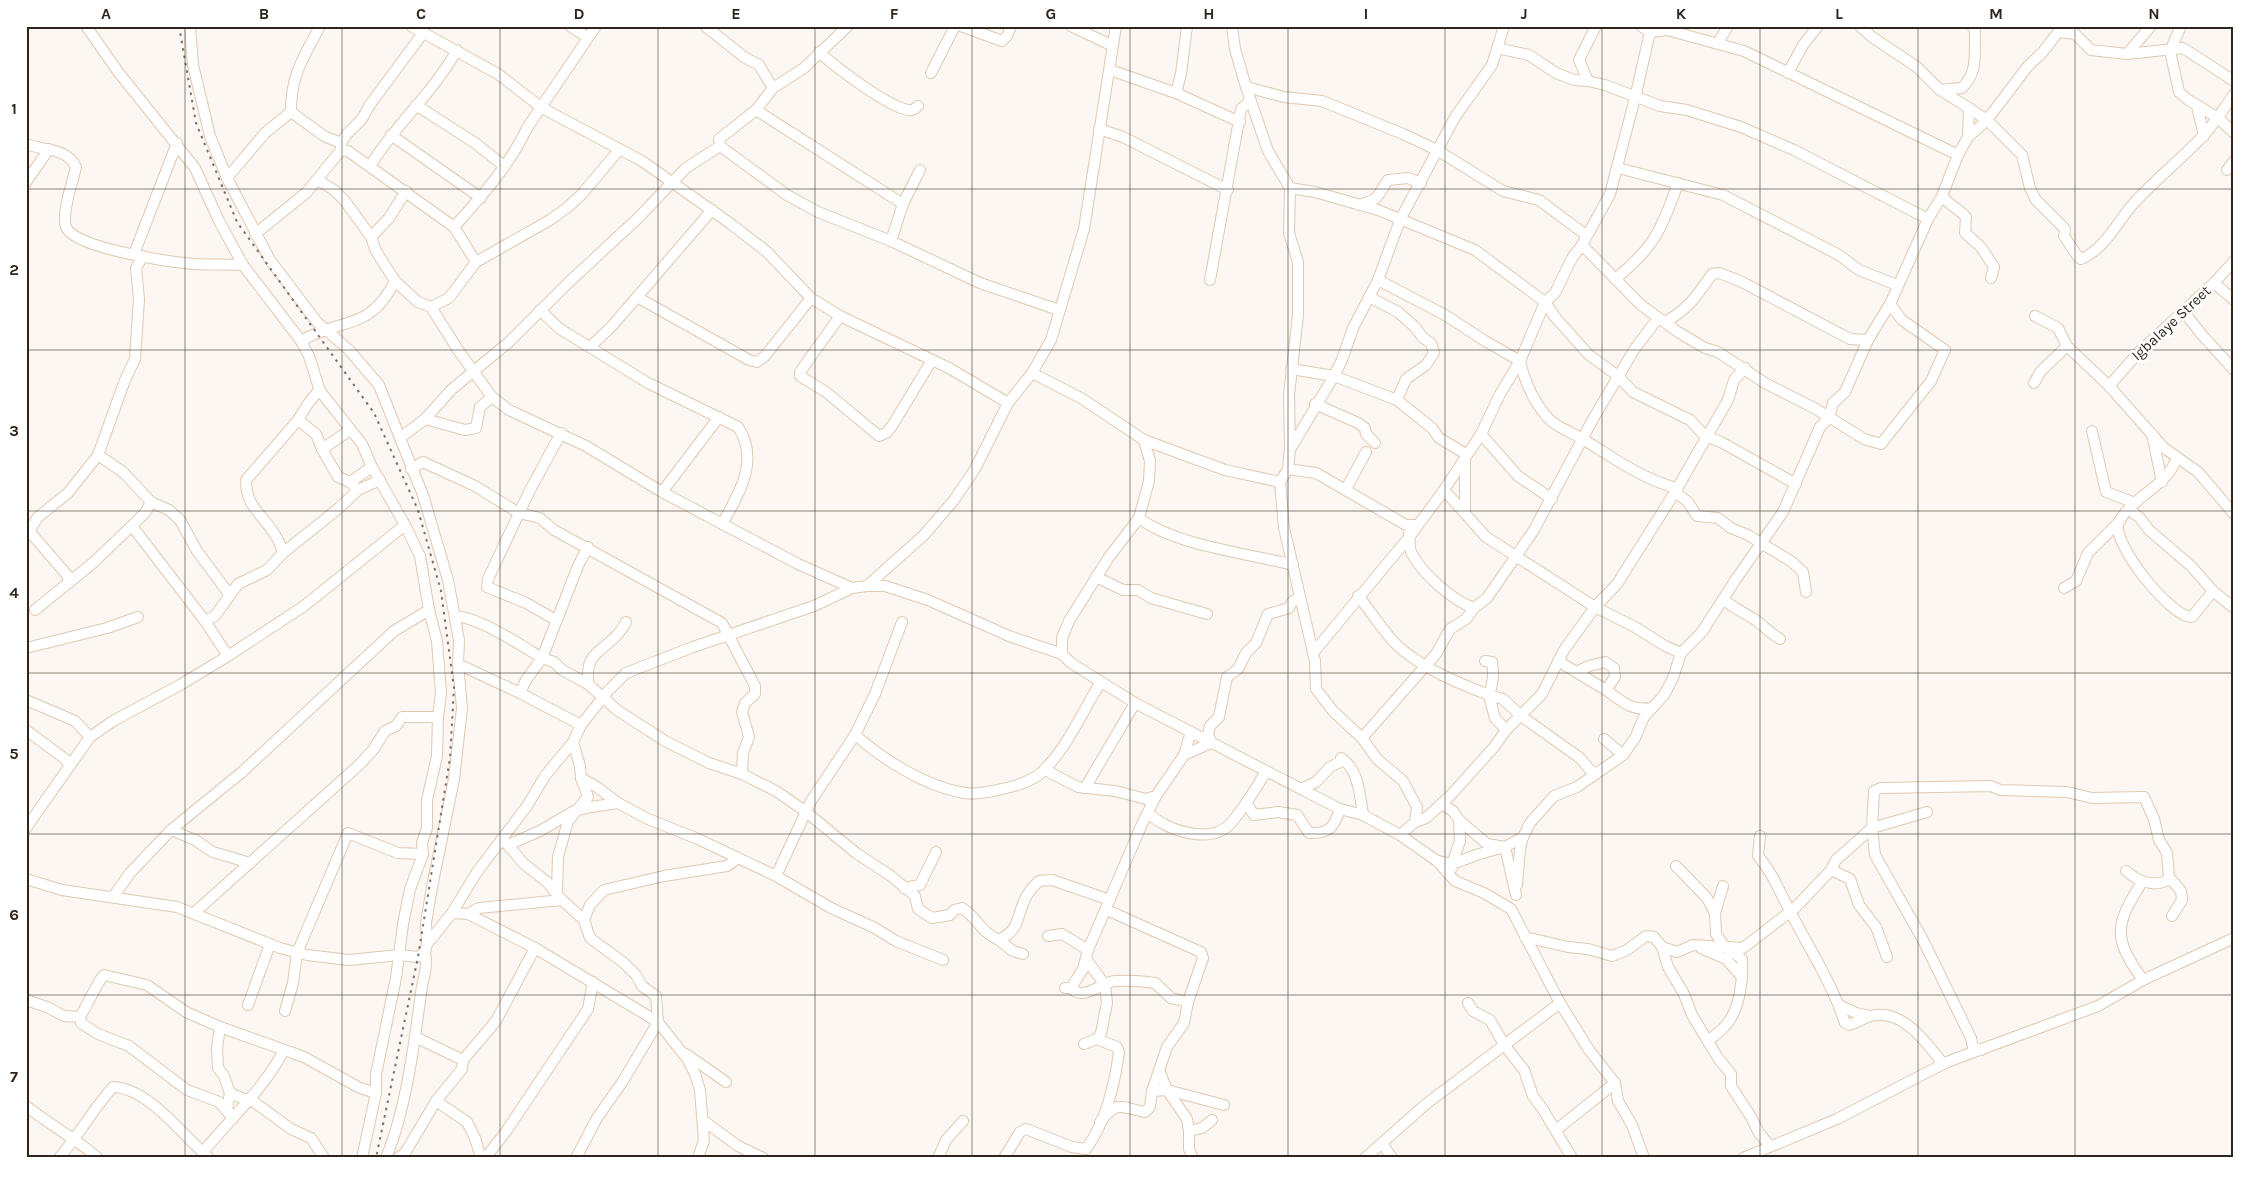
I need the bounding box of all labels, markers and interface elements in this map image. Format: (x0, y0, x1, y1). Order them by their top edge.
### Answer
text: A (101, 4, 111, 23)
text: B (259, 4, 269, 23)
text: C (416, 4, 426, 23)
text: D (574, 4, 585, 23)
text: E (731, 4, 741, 23)
text: F (890, 4, 899, 23)
text: G (1046, 4, 1056, 23)
text: H (1203, 4, 1215, 23)
text: I (1364, 4, 1368, 23)
text: J (1520, 4, 1528, 23)
text: K (1676, 4, 1687, 23)
text: L (1835, 4, 1843, 23)
text: M (1989, 4, 2003, 23)
text: N (2148, 4, 2160, 23)
text: 1 (11, 99, 17, 118)
text: 2 (9, 260, 19, 279)
street label: Igbalaye Street (2128, 281, 2215, 364)
text: 3 (9, 421, 19, 440)
text: 4 (9, 583, 19, 602)
text: 5 (9, 744, 19, 763)
text: 6 (9, 905, 19, 924)
text: 7 (10, 1067, 18, 1086)

